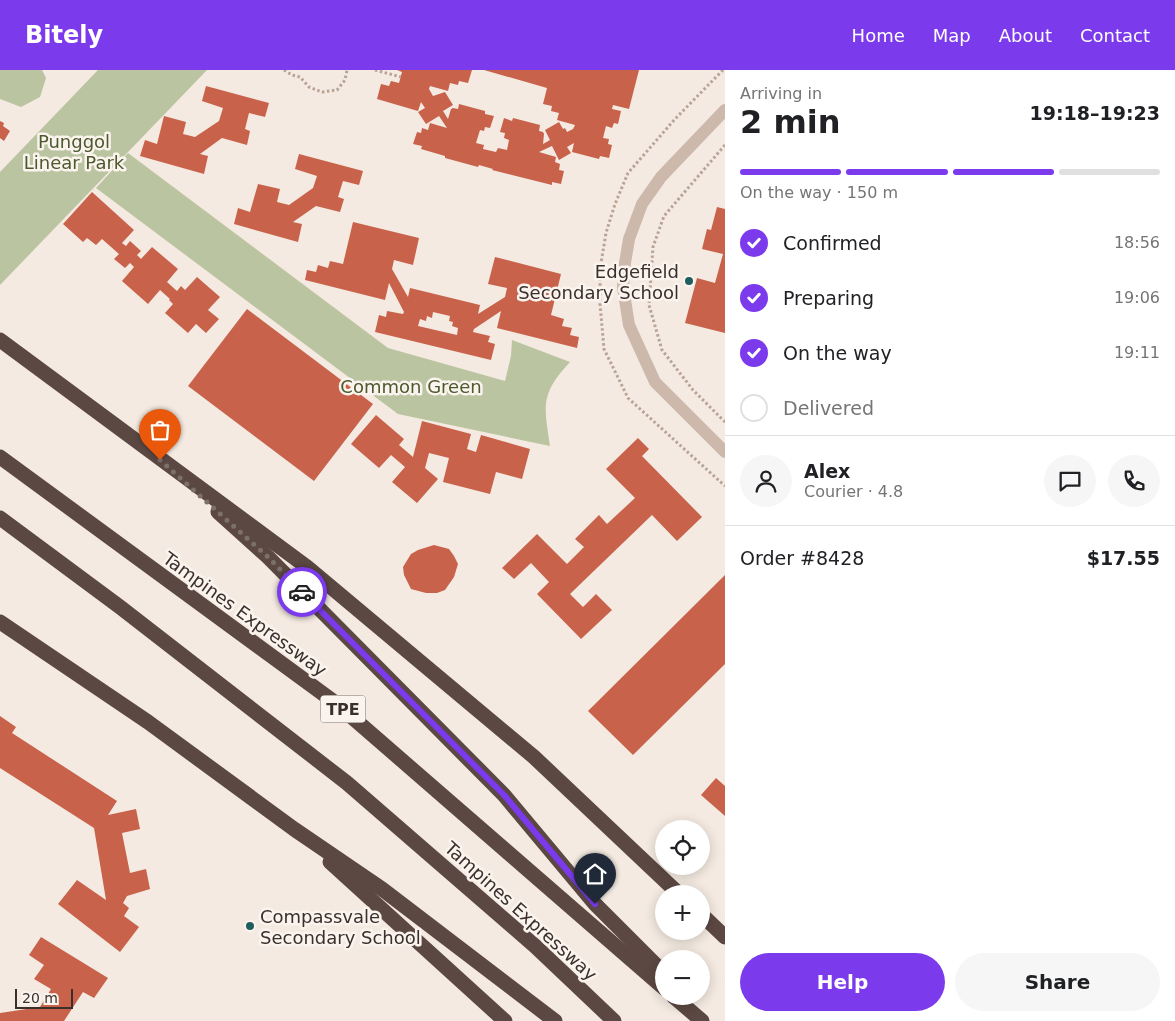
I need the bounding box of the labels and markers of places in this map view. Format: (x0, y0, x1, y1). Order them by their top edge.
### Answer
place label: Edgefield Secondary School (518, 261, 679, 303)
marker: Edgefield Secondary School (683, 275, 695, 287)
pin (139, 409, 181, 460)
pin (574, 853, 616, 904)
place label: Compassvale Secondary School (260, 906, 421, 948)
marker: Compassvale Secondary School (244, 920, 256, 932)

